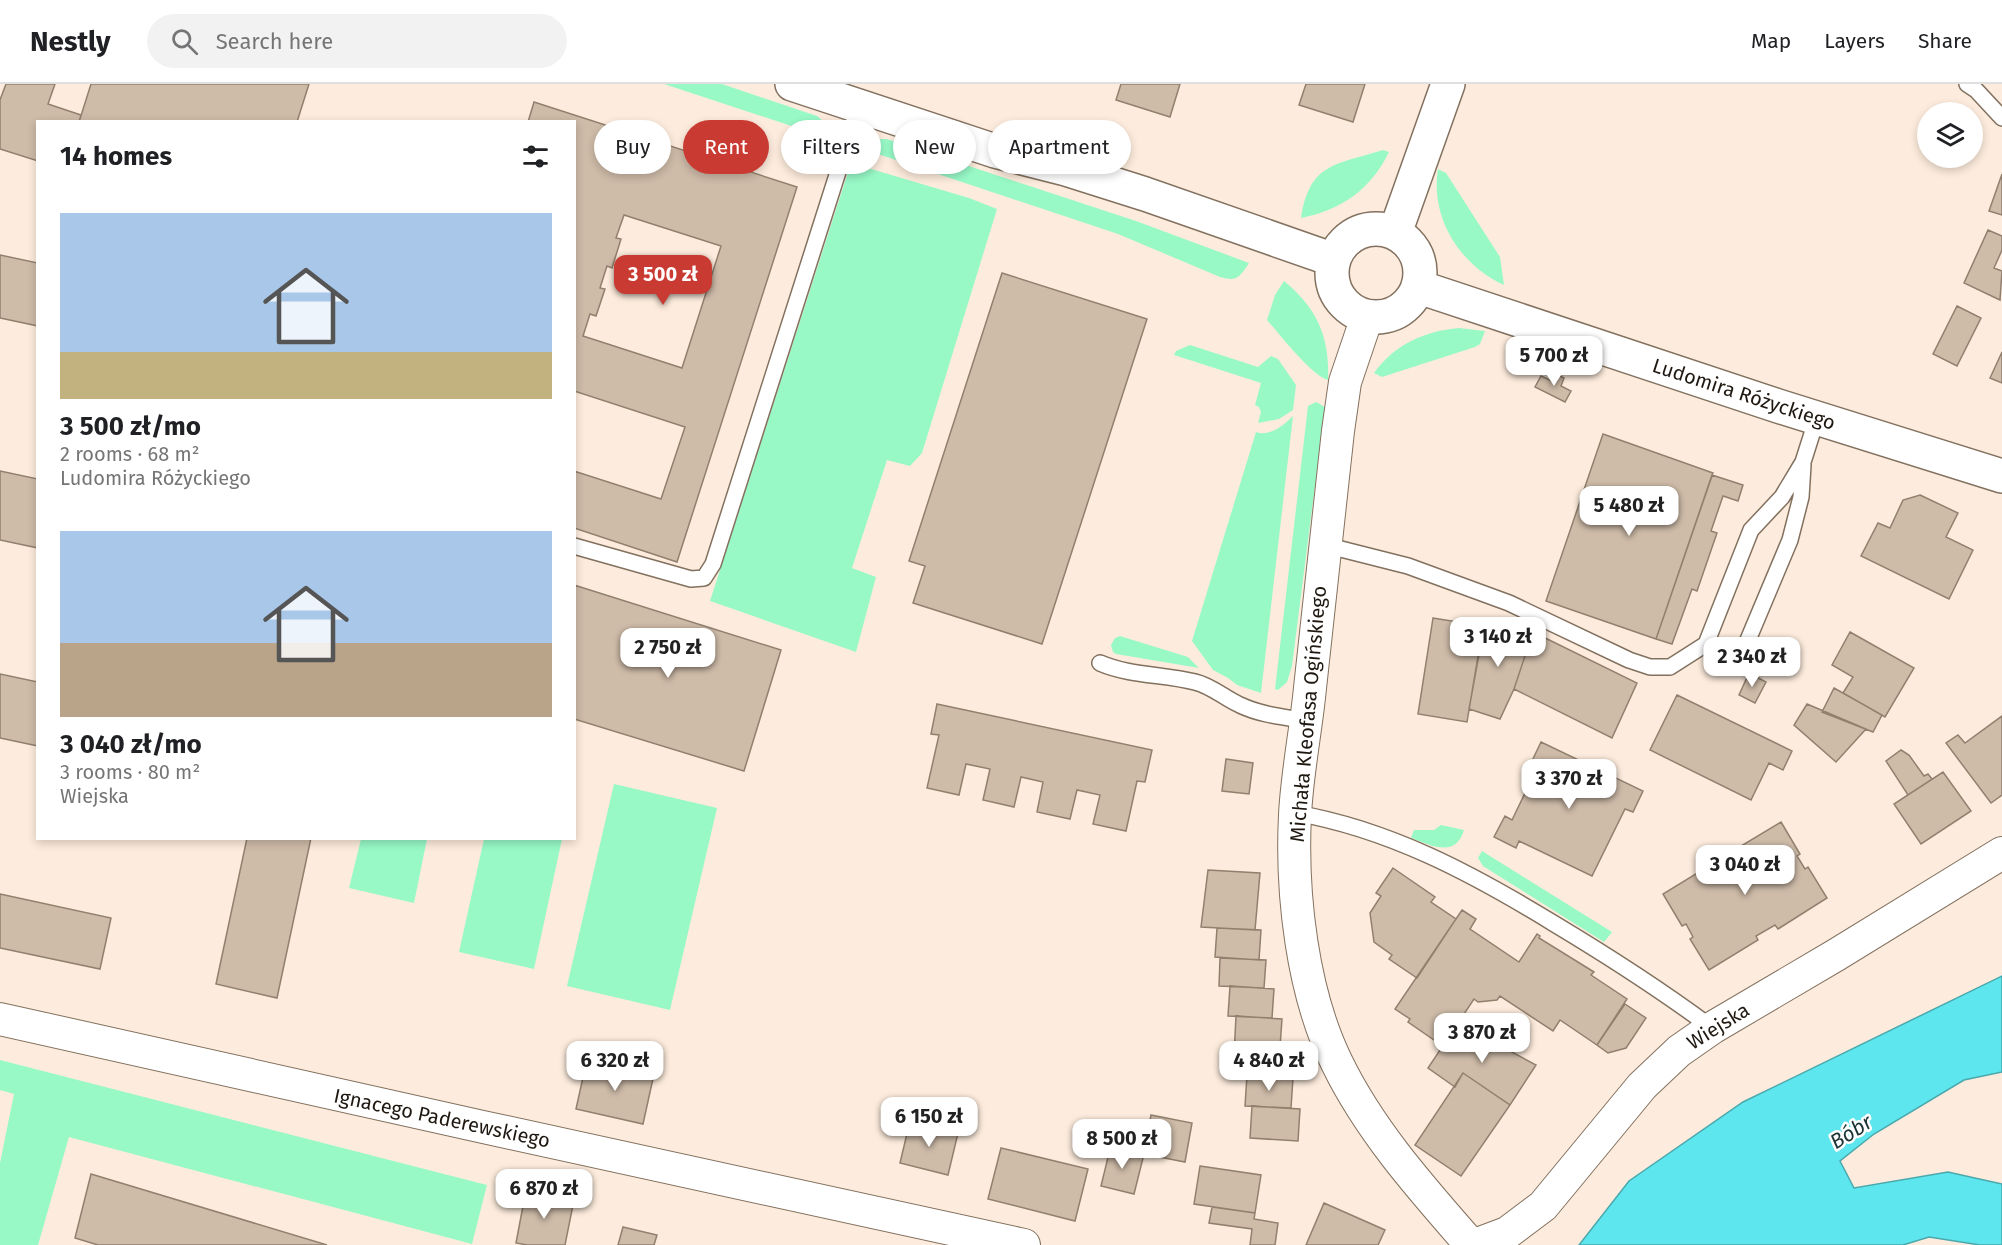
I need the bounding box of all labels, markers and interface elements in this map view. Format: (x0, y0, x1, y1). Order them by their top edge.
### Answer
search box (147, 14, 567, 68)
text: Nestly (30, 25, 111, 58)
icon: search (168, 25, 201, 58)
text: Search here (216, 28, 333, 55)
text: Map (1751, 28, 1791, 54)
text: Layers (1824, 28, 1885, 54)
text: Share (1918, 28, 1972, 54)
map controls (1917, 102, 1983, 168)
button: layers (1917, 102, 1983, 168)
chip: Buy (594, 120, 671, 174)
chip: Rent (683, 120, 769, 174)
chip: Filters (781, 120, 881, 174)
chip: New (893, 120, 976, 174)
chip: Apartment (988, 120, 1131, 174)
icon: filters (519, 140, 552, 173)
text: 14 homes (60, 141, 172, 172)
icon: home (252, 252, 360, 360)
pin: 3 500 zł (601, 255, 725, 306)
text: 3 500 zł (628, 262, 698, 286)
pin: 5 700 zł (1492, 336, 1616, 387)
text: 5 700 zł (1520, 343, 1588, 367)
street label: Ludomira Różyckiego (1650, 353, 1838, 435)
text: 3 500 zł/mo (60, 411, 201, 442)
text: 2 rooms · 68 m² (60, 442, 200, 466)
text: Ludomira Różyckiego (60, 466, 251, 490)
pin: 5 480 zł (1567, 486, 1691, 537)
text: 5 480 zł (1594, 493, 1664, 517)
icon: home (252, 570, 360, 678)
street label: Michała Kleofasa Ogińskiego (1285, 585, 1331, 843)
pin: 3 140 zł (1436, 617, 1560, 668)
text: 3 140 zł (1464, 624, 1532, 648)
pin: 2 750 zł (606, 628, 730, 679)
text: 2 750 zł (634, 635, 702, 659)
pin: 2 340 zł (1690, 637, 1814, 688)
text: 2 340 zł (1717, 644, 1787, 668)
text: 3 040 zł/mo (60, 729, 202, 760)
pin: 3 370 zł (1507, 759, 1631, 810)
text: 3 rooms · 80 m² (60, 760, 200, 784)
text: 3 370 zł (1535, 766, 1603, 790)
text: Wiejska (60, 784, 129, 808)
pin: 3 040 zł (1683, 845, 1807, 896)
text: 3 040 zł (1710, 852, 1780, 876)
street label: Wiejska (1682, 998, 1754, 1054)
pin: 3 870 zł (1420, 1013, 1544, 1064)
text: 3 870 zł (1448, 1020, 1516, 1044)
pin: 6 320 zł (553, 1041, 677, 1092)
pin: 4 840 zł (1207, 1041, 1331, 1092)
text: 6 320 zł (580, 1048, 650, 1072)
text: 4 840 zł (1233, 1048, 1305, 1072)
street label: Ignacego Paderewskiego (332, 1083, 552, 1153)
pin: 6 150 zł (867, 1097, 991, 1148)
text: 6 150 zł (895, 1104, 963, 1128)
water label: Bóbr (1825, 1109, 1878, 1155)
pin: 8 500 zł (1060, 1119, 1184, 1170)
text: 8 500 zł (1086, 1126, 1158, 1150)
pin: 6 870 zł (482, 1169, 606, 1220)
text: 6 870 zł (510, 1176, 579, 1200)

